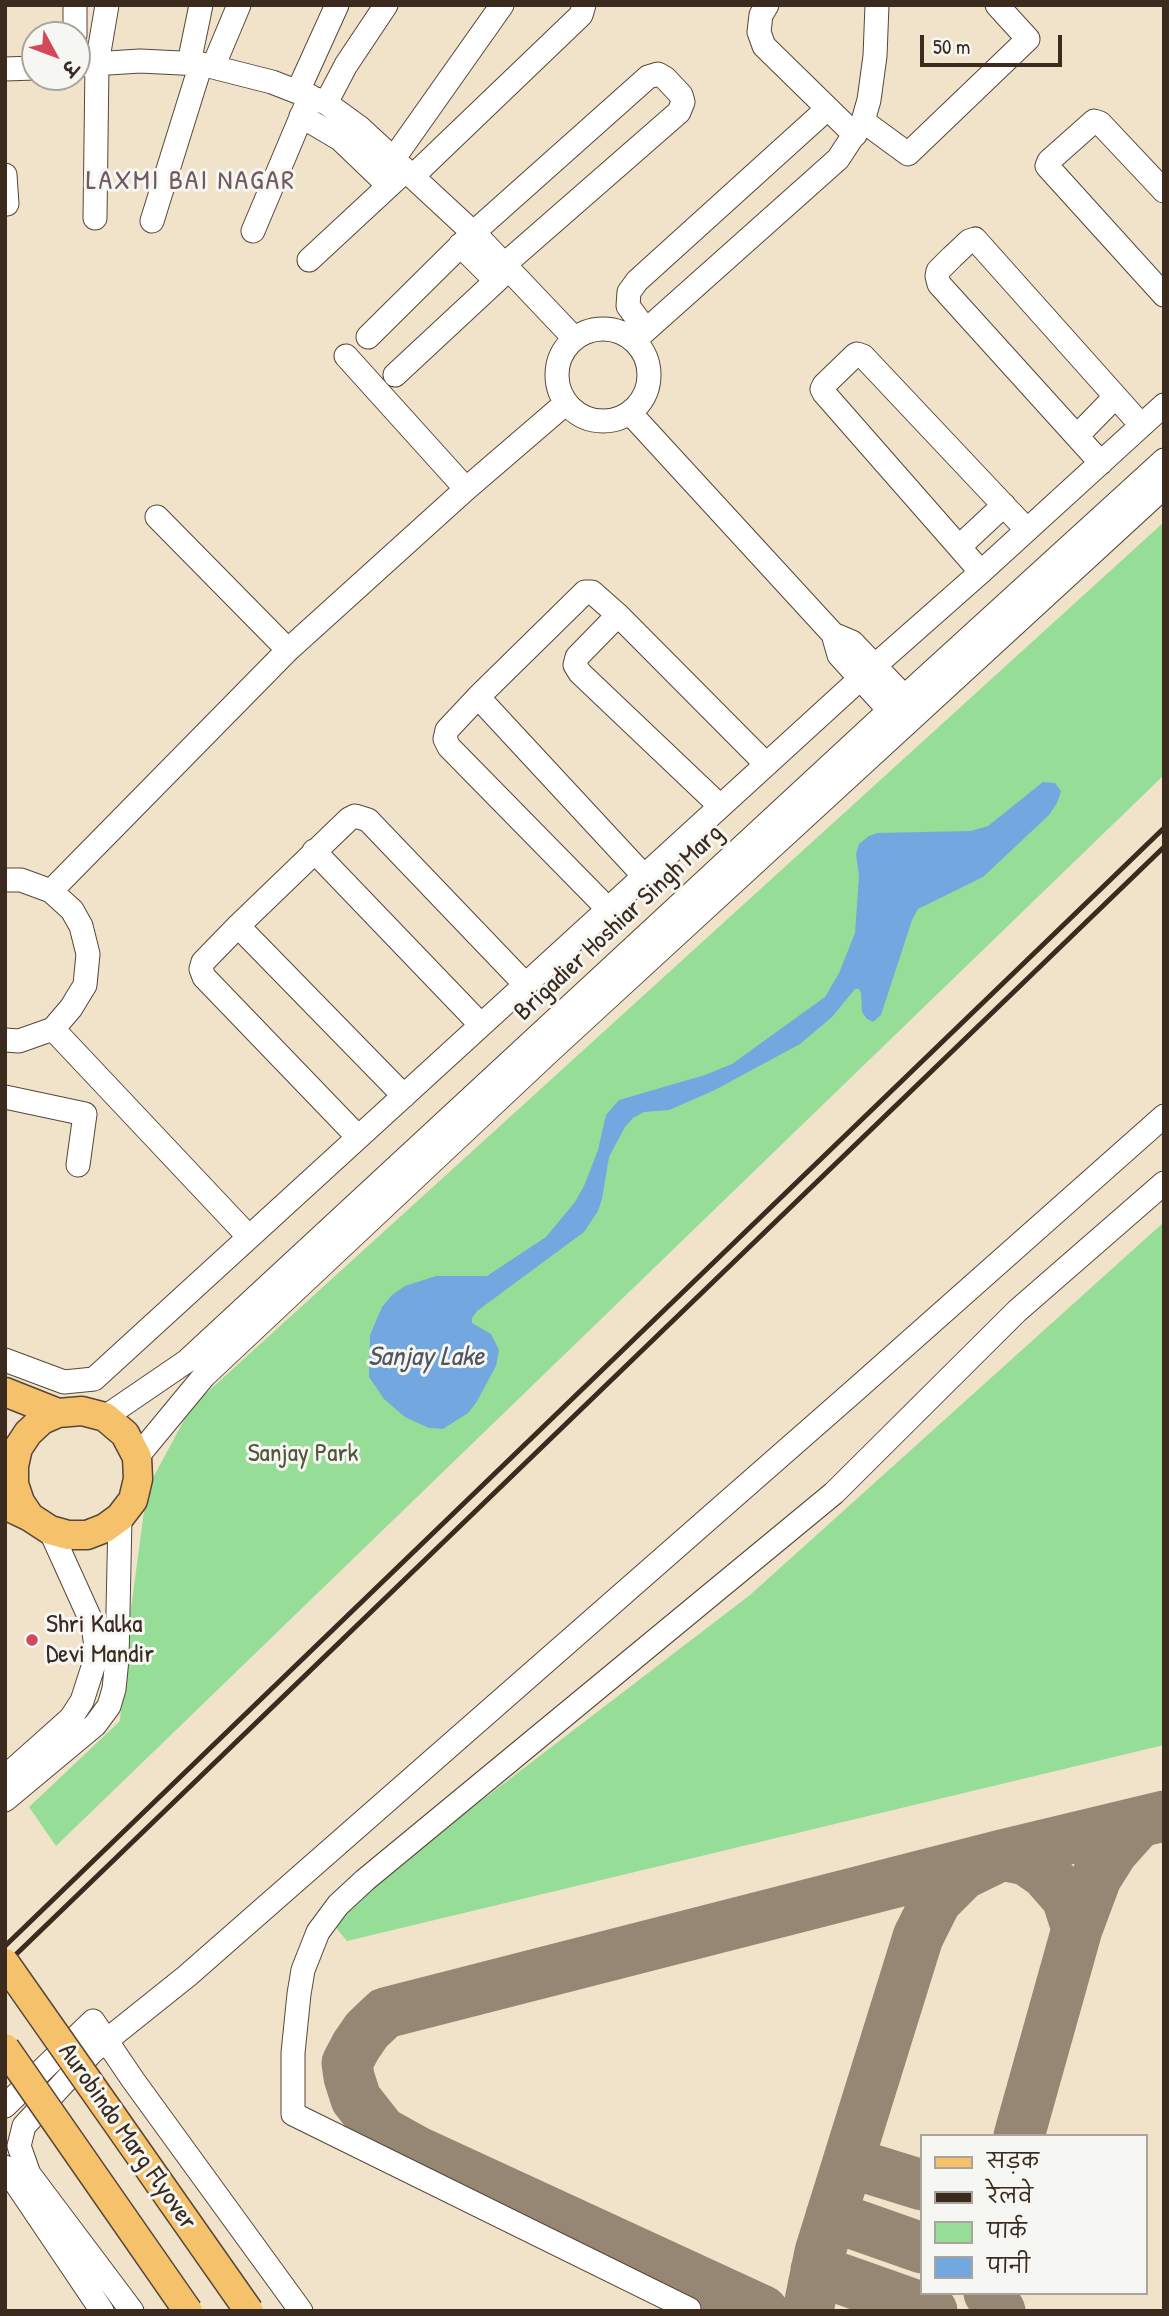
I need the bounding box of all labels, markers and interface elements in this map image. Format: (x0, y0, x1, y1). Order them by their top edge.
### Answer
north arrow (21, 21, 91, 91)
scale bar (924, 21, 1066, 65)
text: 50 m (933, 32, 970, 61)
text: उ (56, 55, 84, 82)
district label: LAXMI BAI NAGAR (88, 165, 294, 199)
street label: Brigadier Hoshiar Singh Marg (508, 818, 730, 1028)
water label: Sanjay Lake (368, 1341, 484, 1375)
park label: Sanjay Park (248, 1438, 358, 1470)
place label: Shri Kalka Devi Mandir (46, 1609, 154, 1670)
marker: Shri Kalka Devi Mandir (24, 1632, 40, 1648)
street label: Aurobindo Marg Flyover (51, 2038, 203, 2236)
legend (920, 2134, 1148, 2295)
text: सड़क (987, 2146, 1039, 2175)
text: रेलवे (987, 2181, 1033, 2210)
text: पार्क (987, 2216, 1027, 2245)
text: पानी (987, 2251, 1030, 2280)

